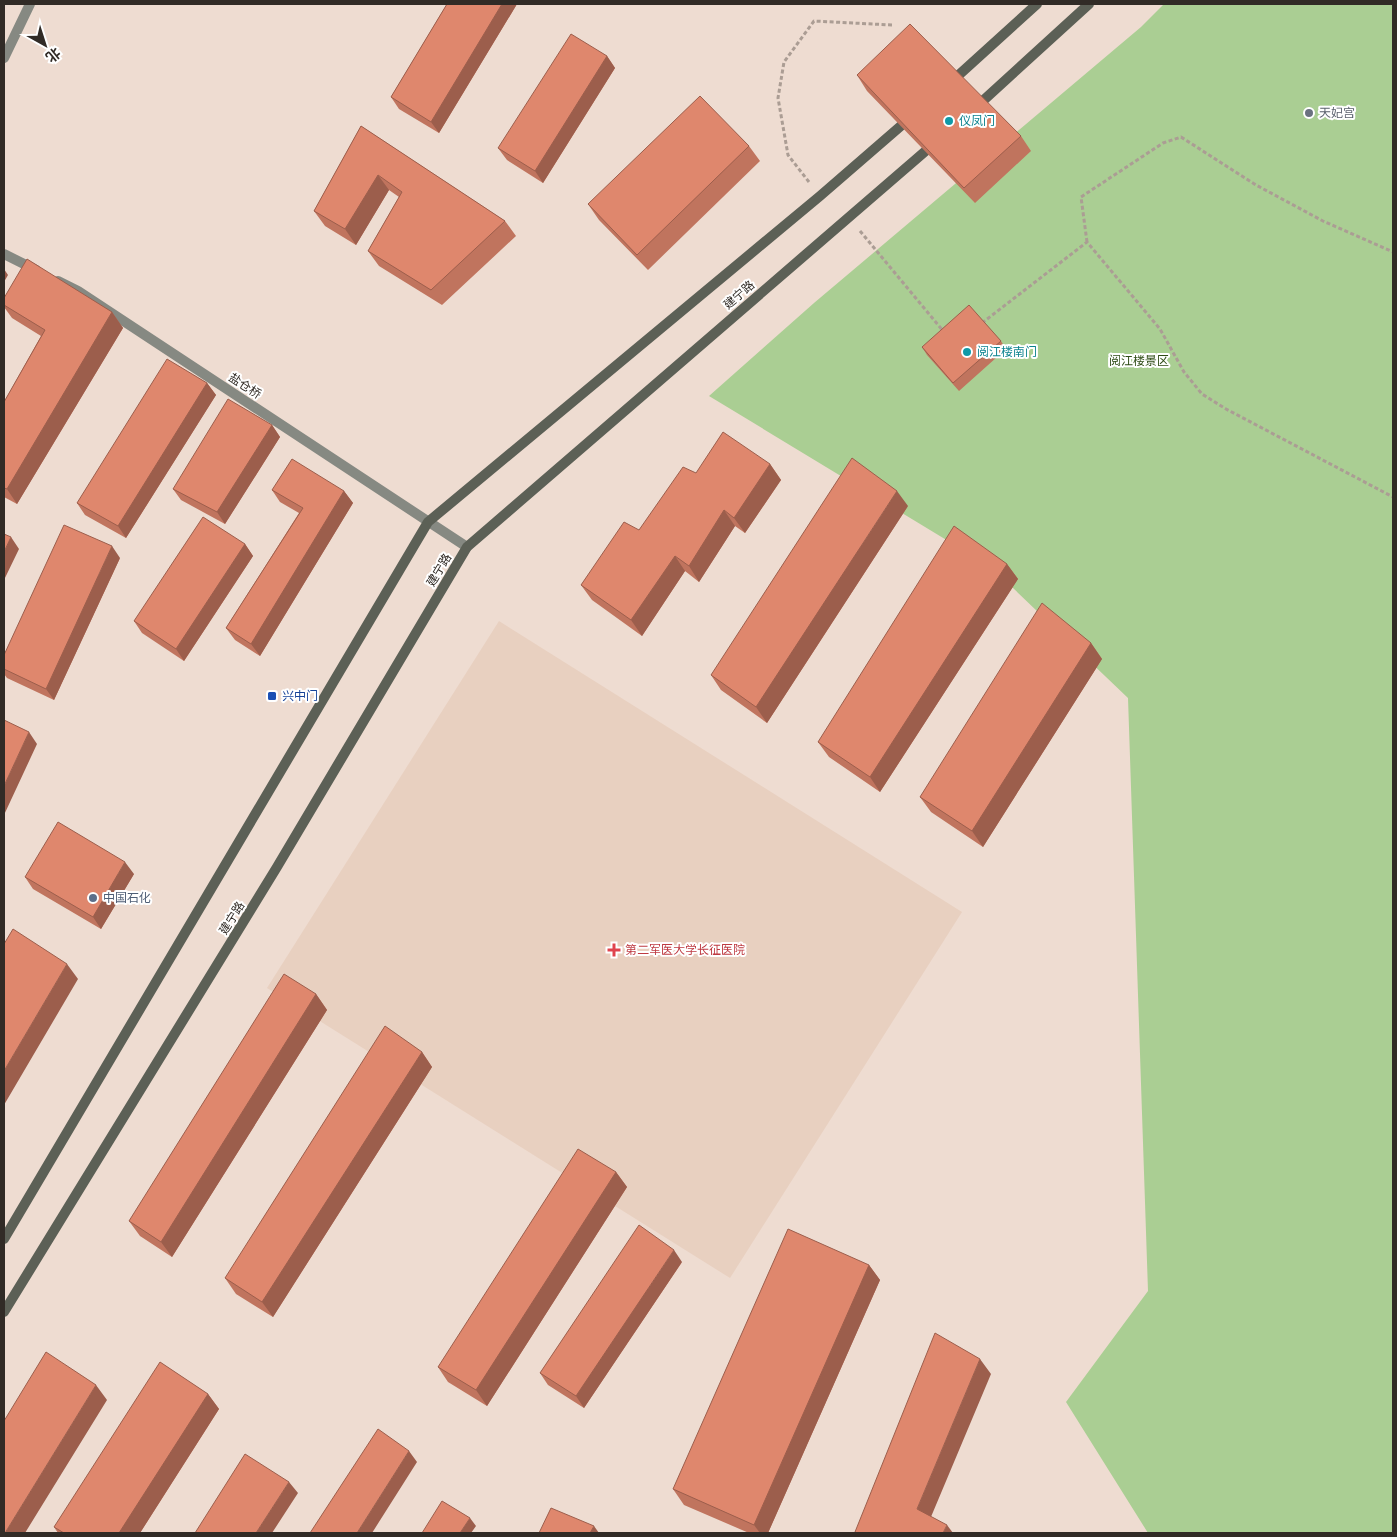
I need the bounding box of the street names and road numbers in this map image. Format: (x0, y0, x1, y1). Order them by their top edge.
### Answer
street label: 建宁路 (720, 276, 758, 313)
street label: 盐仓桥 (226, 369, 265, 403)
street label: 建宁路 (422, 550, 455, 590)
street label: 建宁路 (215, 898, 248, 938)

